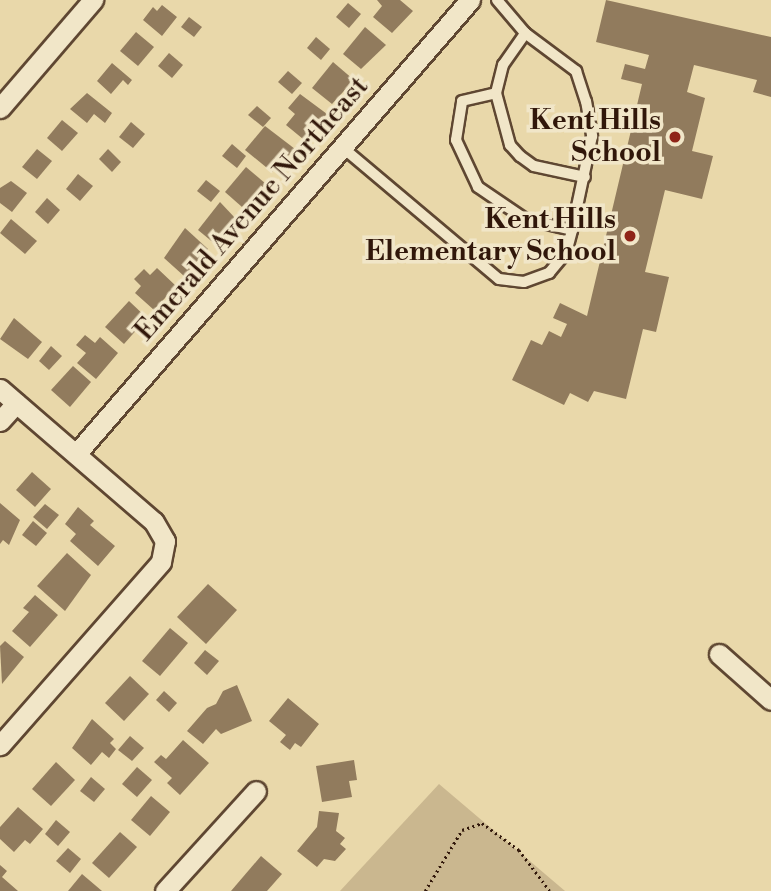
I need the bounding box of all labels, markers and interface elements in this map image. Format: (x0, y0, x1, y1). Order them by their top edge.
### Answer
street label: Emerald Avenue Northeast (128, 70, 376, 348)
place label: Kent Hills School (530, 104, 661, 170)
marker: Kent Hills School (667, 129, 683, 145)
place label: Kent Hills Elementary School (365, 203, 616, 269)
marker: Kent Hills Elementary School (622, 228, 638, 244)

